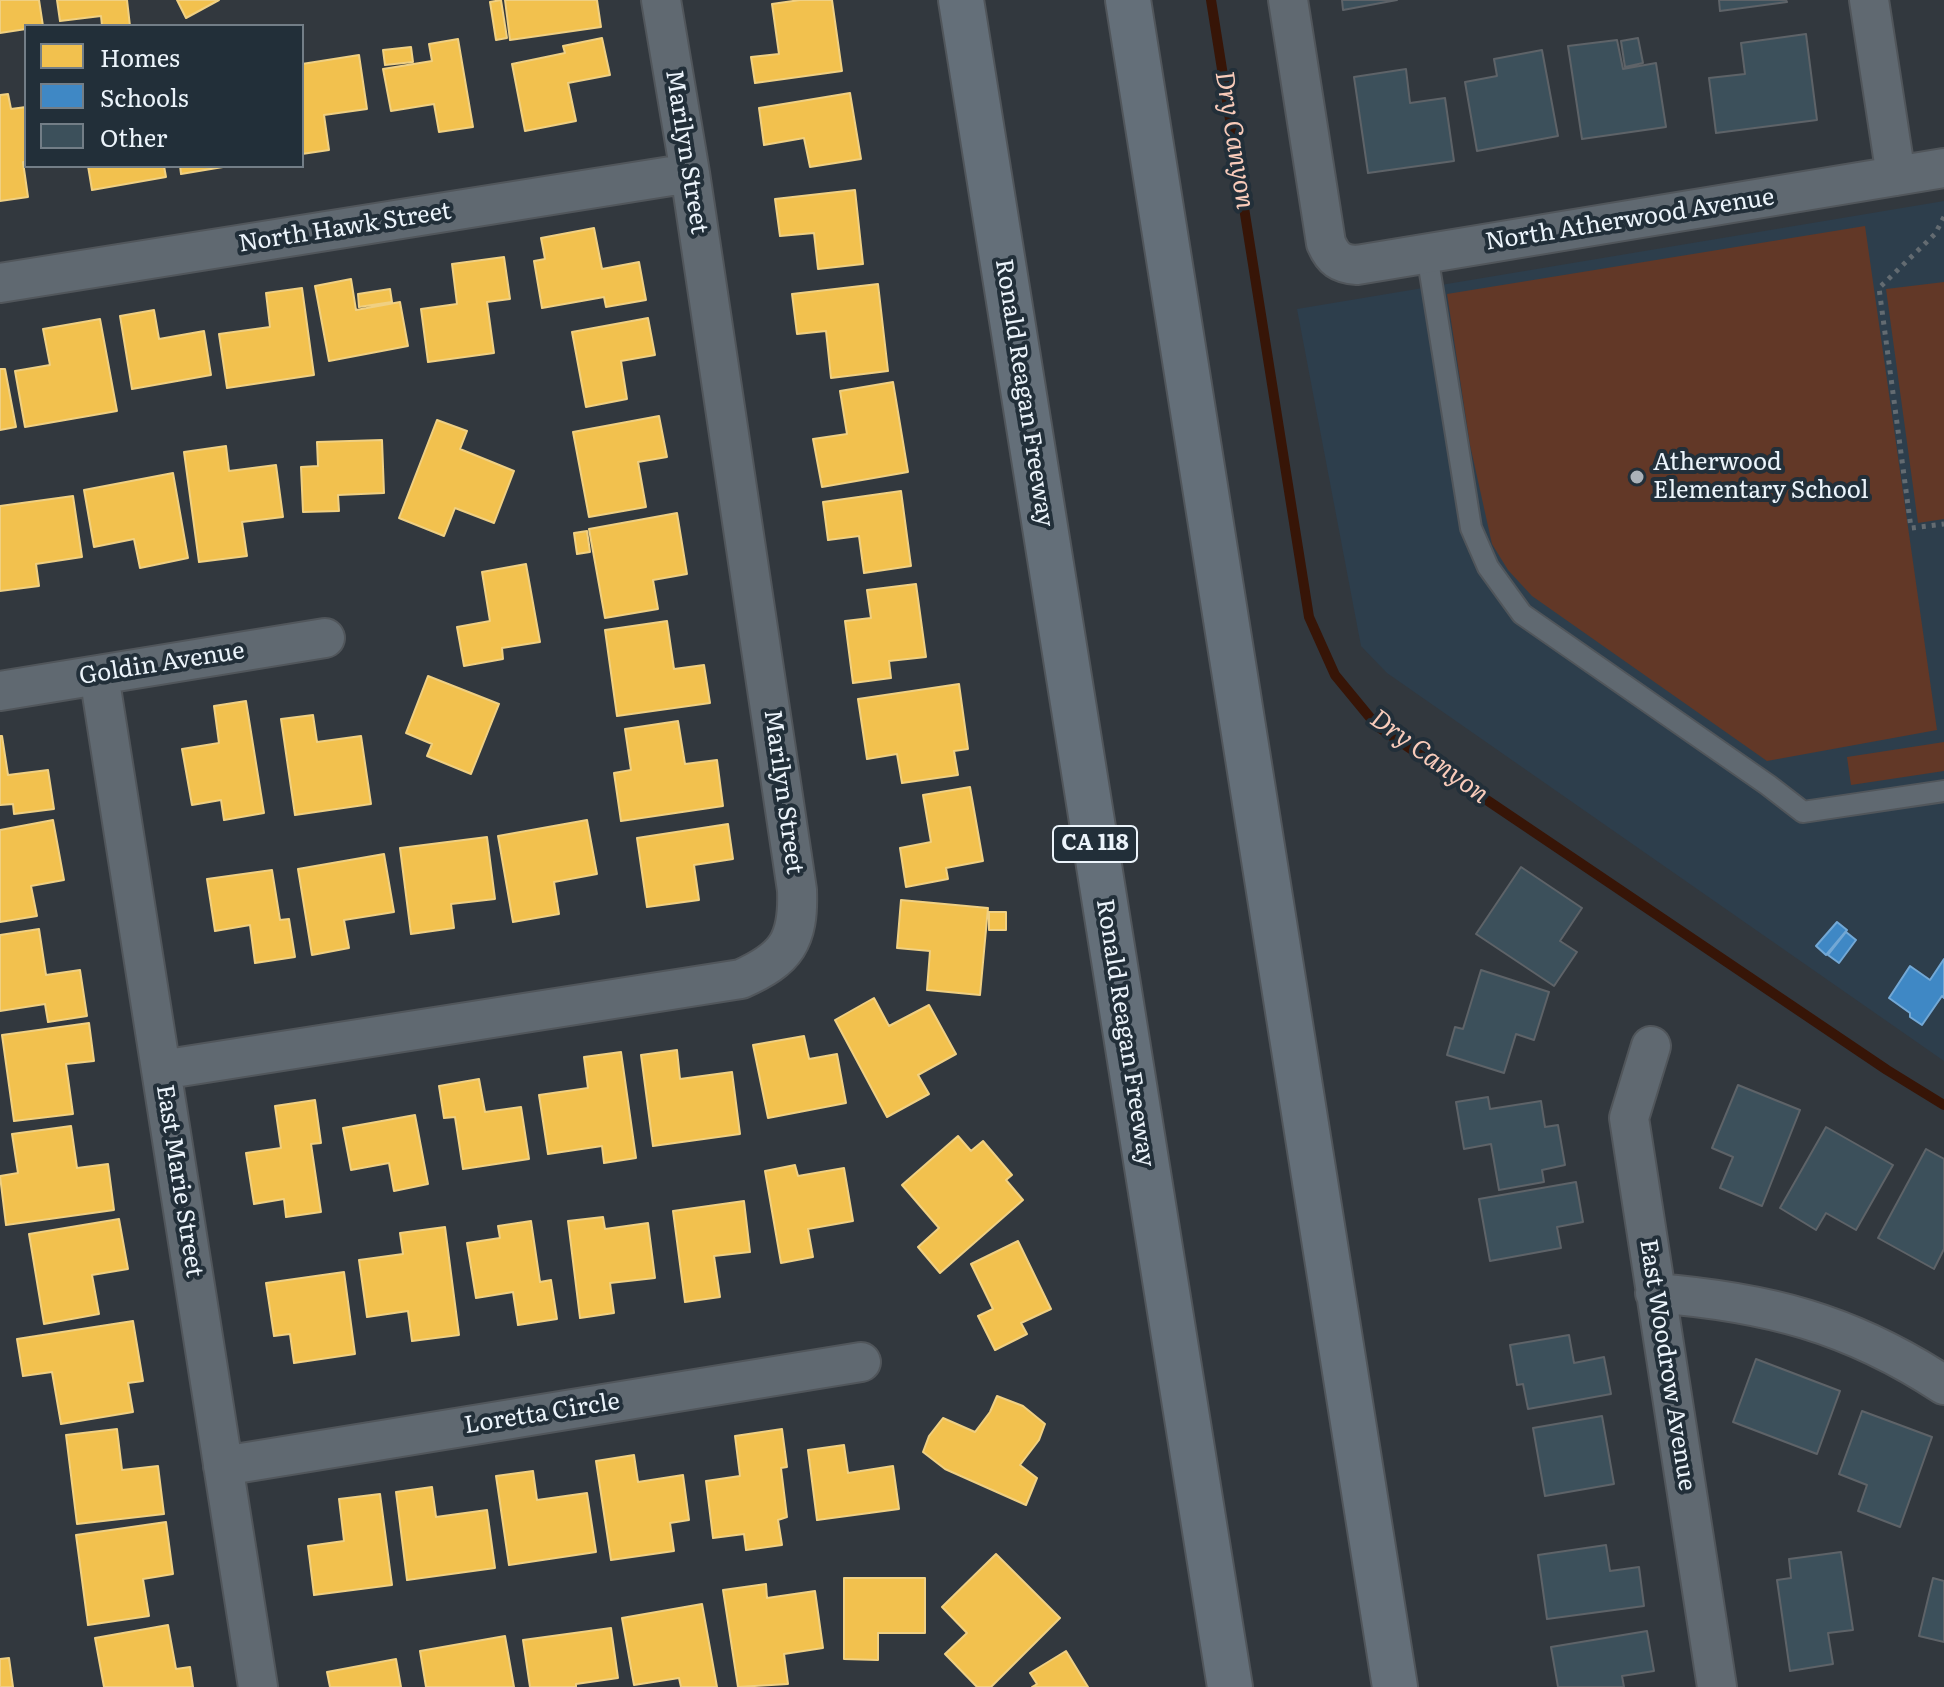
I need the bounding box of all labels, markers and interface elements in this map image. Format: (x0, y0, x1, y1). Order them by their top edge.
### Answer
legend (24, 24, 304, 168)
text: Homes (100, 39, 180, 74)
street label: Marilyn Street (659, 68, 713, 236)
water label: Dry Canyon (1208, 69, 1260, 211)
text: Schools (100, 79, 189, 114)
text: Other (100, 119, 167, 154)
street label: North Atherwood Avenue (1483, 183, 1777, 257)
street label: North Hawk Street (237, 197, 453, 259)
street label: Ronald Reagan Freeway (989, 257, 1059, 529)
place label: Atherwood Elementary School (1653, 449, 1869, 505)
marker: Atherwood Elementary School (1628, 468, 1646, 486)
street label: Goldin Avenue (77, 637, 247, 691)
water label: Dry Canyon (1363, 703, 1495, 811)
street label: Marilyn Street (757, 708, 809, 876)
road number: CA 118 (1053, 826, 1137, 862)
street label: Ronald Reagan Freeway (1090, 897, 1160, 1169)
street label: East Marie Street (150, 1083, 208, 1279)
street label: East Woodrow Avenue (1633, 1237, 1701, 1493)
street label: Loretta Circle (462, 1387, 622, 1441)

